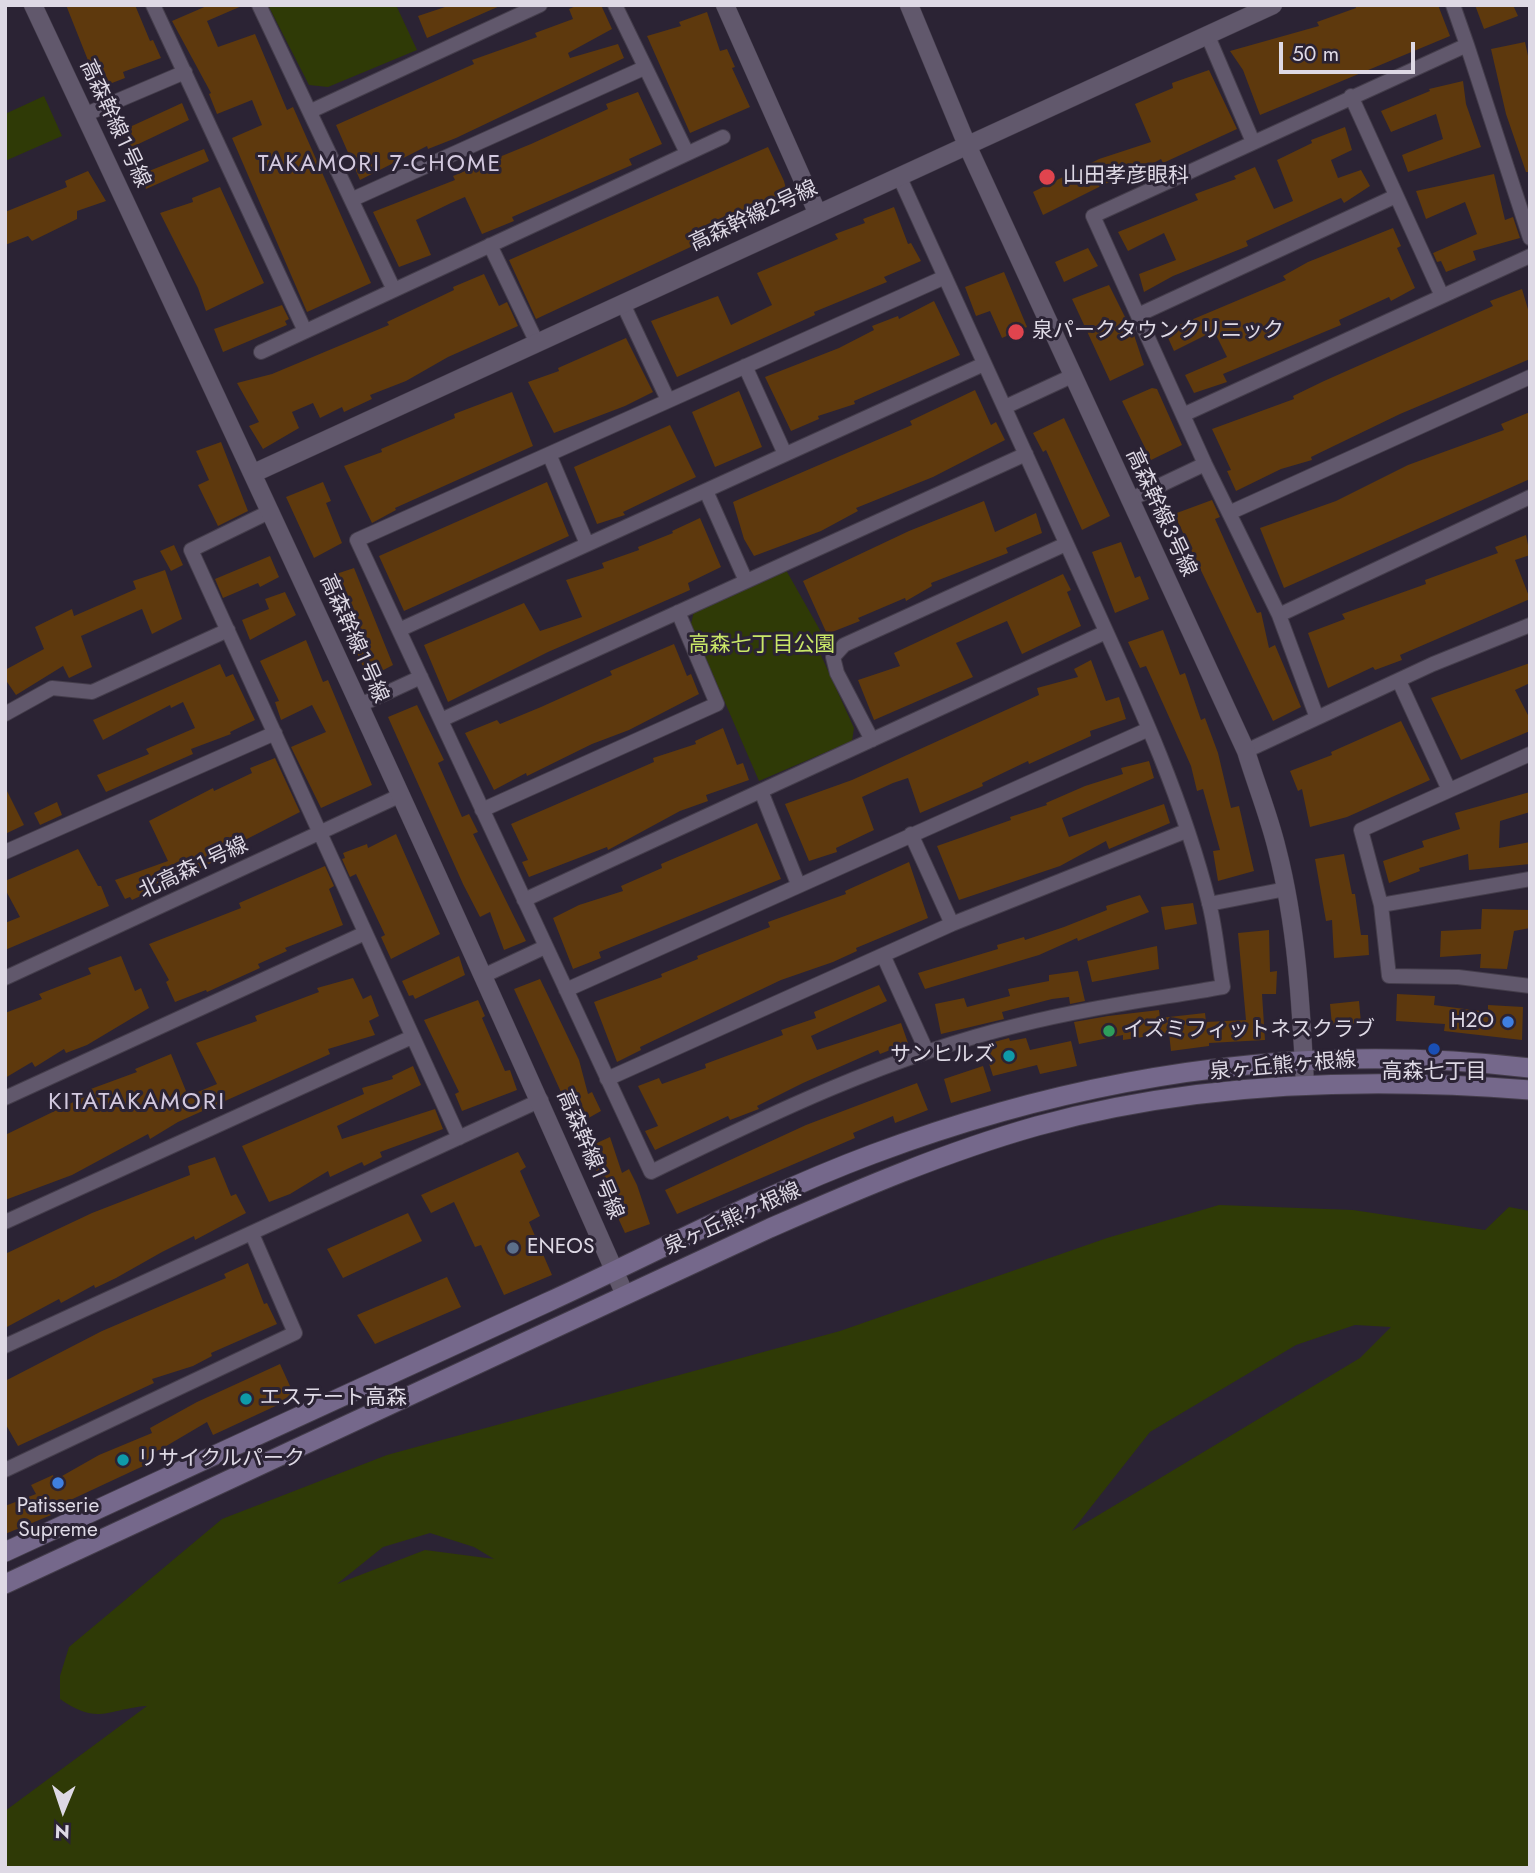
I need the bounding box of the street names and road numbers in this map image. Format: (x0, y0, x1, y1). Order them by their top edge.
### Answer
street label: 高森幹線１号線 (73, 56, 155, 192)
street label: 高森幹線２号線 (686, 176, 822, 258)
street label: 高森幹線３号線 (1119, 445, 1201, 581)
street label: 高森幹線１号線 (313, 571, 393, 707)
street label: 北高森１号線 (136, 833, 252, 905)
street label: 泉ヶ丘熊ヶ根線 (1209, 1048, 1357, 1086)
street label: 高森幹線１号線 (550, 1086, 628, 1224)
street label: 泉ヶ丘熊ヶ根線 (661, 1179, 805, 1261)

